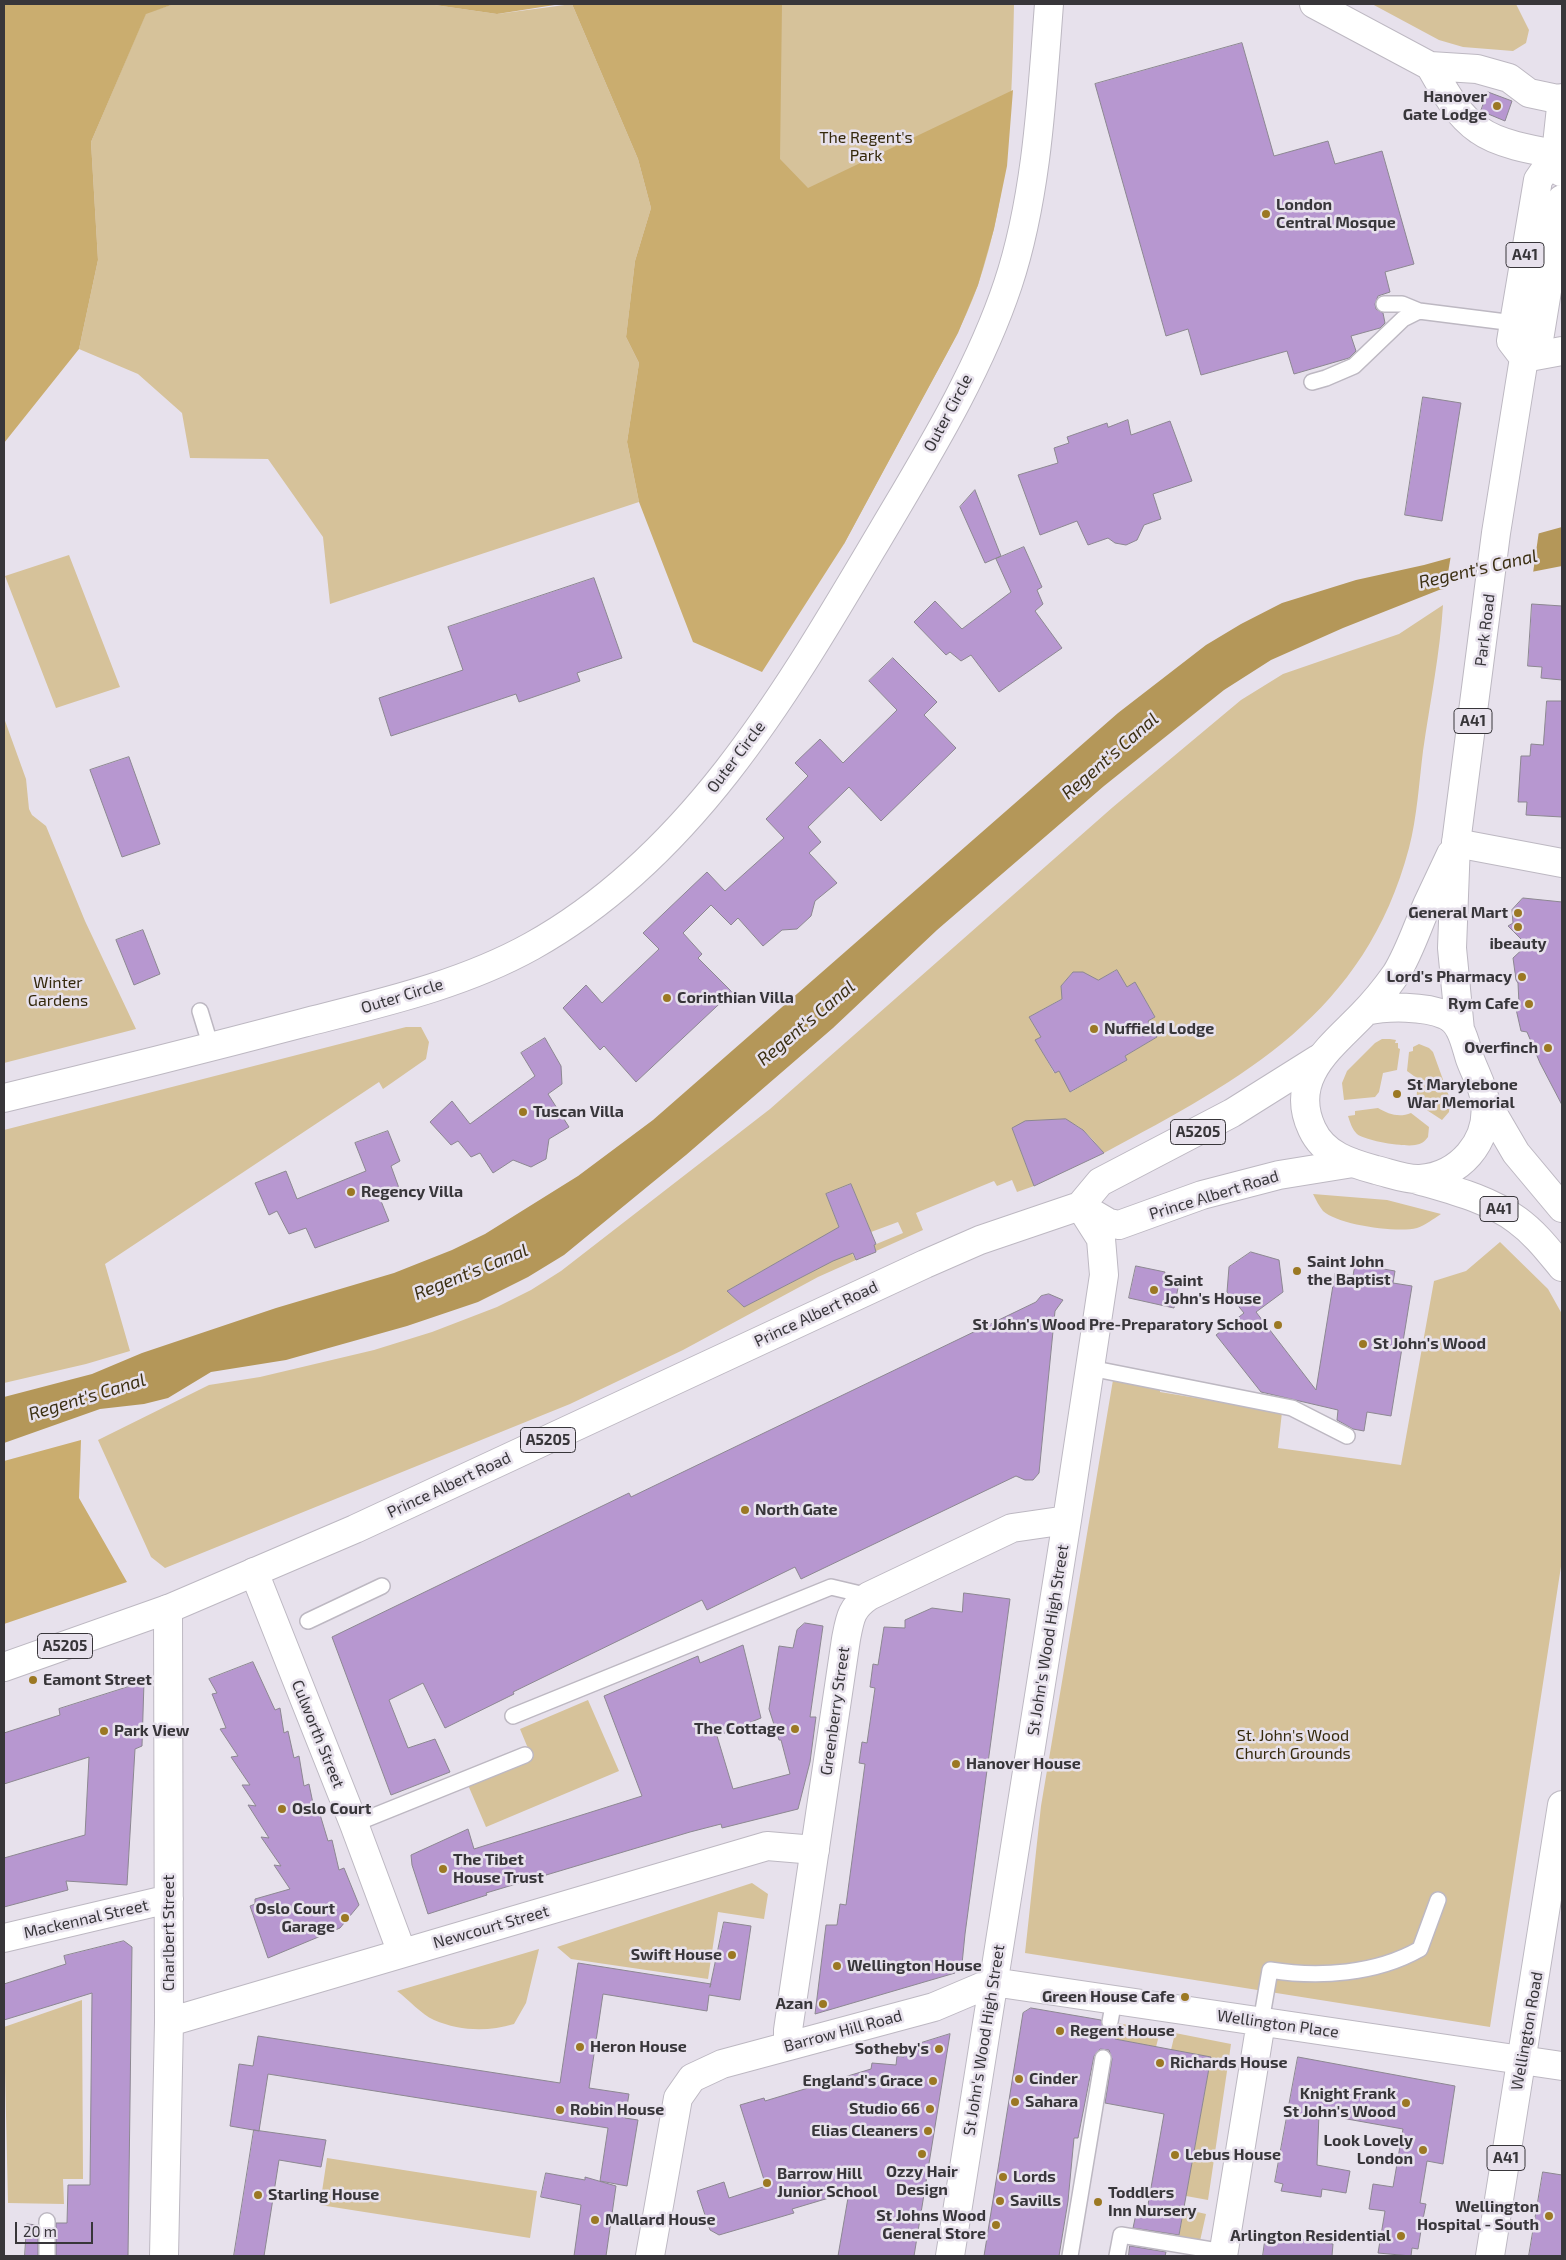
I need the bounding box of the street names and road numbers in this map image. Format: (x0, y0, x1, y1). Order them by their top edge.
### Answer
road number: A41 (1506, 242, 1544, 268)
street label: Outer Circle (920, 371, 976, 455)
street label: Park Road (1471, 593, 1499, 667)
road number: A41 (1454, 708, 1492, 734)
street label: Outer Circle (703, 717, 769, 797)
street label: Outer Circle (359, 974, 445, 1018)
road number: A5205 (1170, 1120, 1226, 1144)
street label: Prince Albert Road (1147, 1166, 1281, 1224)
road number: A41 (1480, 1196, 1518, 1222)
street label: Prince Albert Road (751, 1277, 881, 1351)
road number: A5205 (520, 1428, 576, 1452)
street label: Prince Albert Road (384, 1448, 514, 1522)
street label: St John's Wood High Street (1023, 1543, 1073, 1737)
road number: A5205 (38, 1634, 92, 1658)
street label: Greenberry Street (816, 1645, 854, 1777)
street label: Culworth Street (288, 1677, 348, 1791)
street label: Charlbert Street (159, 1875, 179, 1991)
street label: Mackennal Street (22, 1895, 150, 1943)
street label: Newcourt Street (431, 1901, 551, 1953)
street label: St John's Wood High Street (959, 1943, 1009, 2137)
street label: Wellington Road (1507, 1970, 1547, 2092)
street label: Barrow Hill Road (782, 2006, 904, 2056)
street label: Wellington Place (1216, 2006, 1340, 2042)
road number: A41 (1487, 2146, 1525, 2170)

